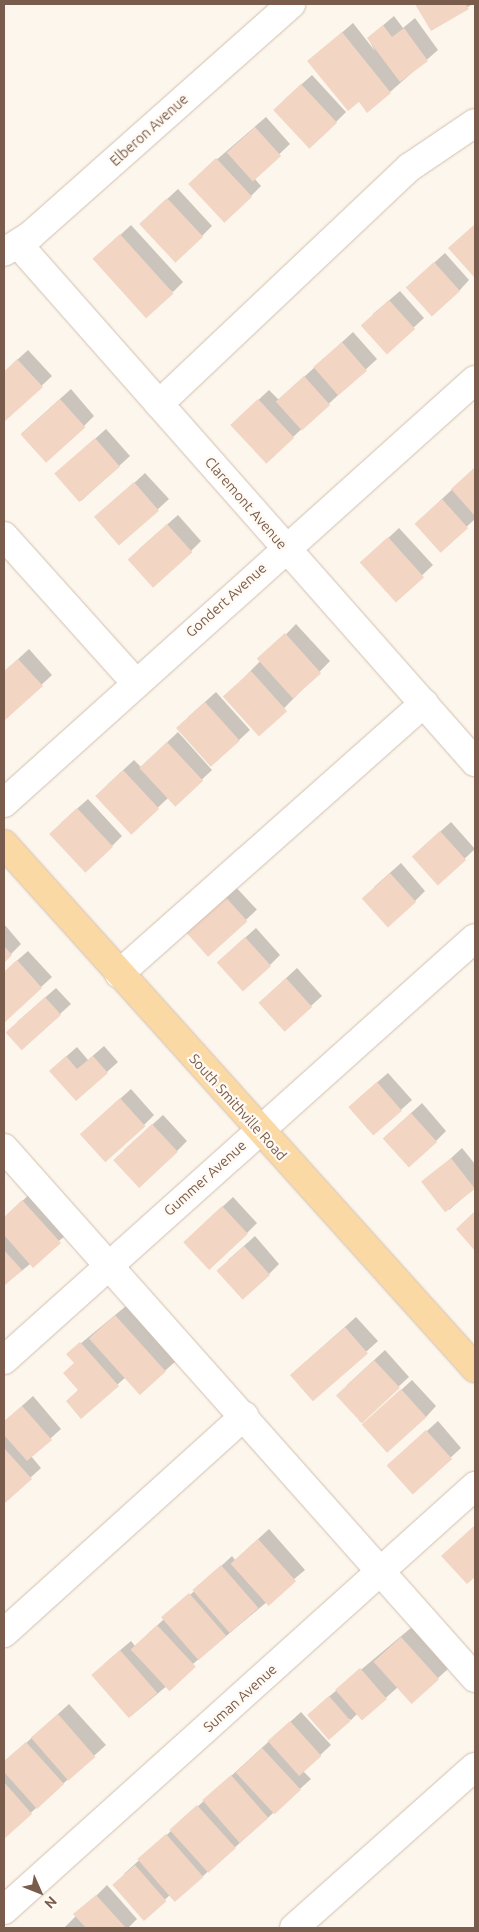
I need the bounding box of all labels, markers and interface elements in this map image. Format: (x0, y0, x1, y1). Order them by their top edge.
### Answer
street label: Elberon Avenue (106, 91, 192, 169)
street label: Claremont Avenue (201, 453, 291, 553)
street label: Gondert Avenue (182, 559, 270, 641)
street label: South Smithville Road (186, 1050, 290, 1164)
street label: Gummer Avenue (160, 1137, 250, 1219)
street label: Suman Avenue (200, 1661, 280, 1735)
north arrow (15, 1867, 65, 1917)
text: N (41, 1893, 60, 1912)

